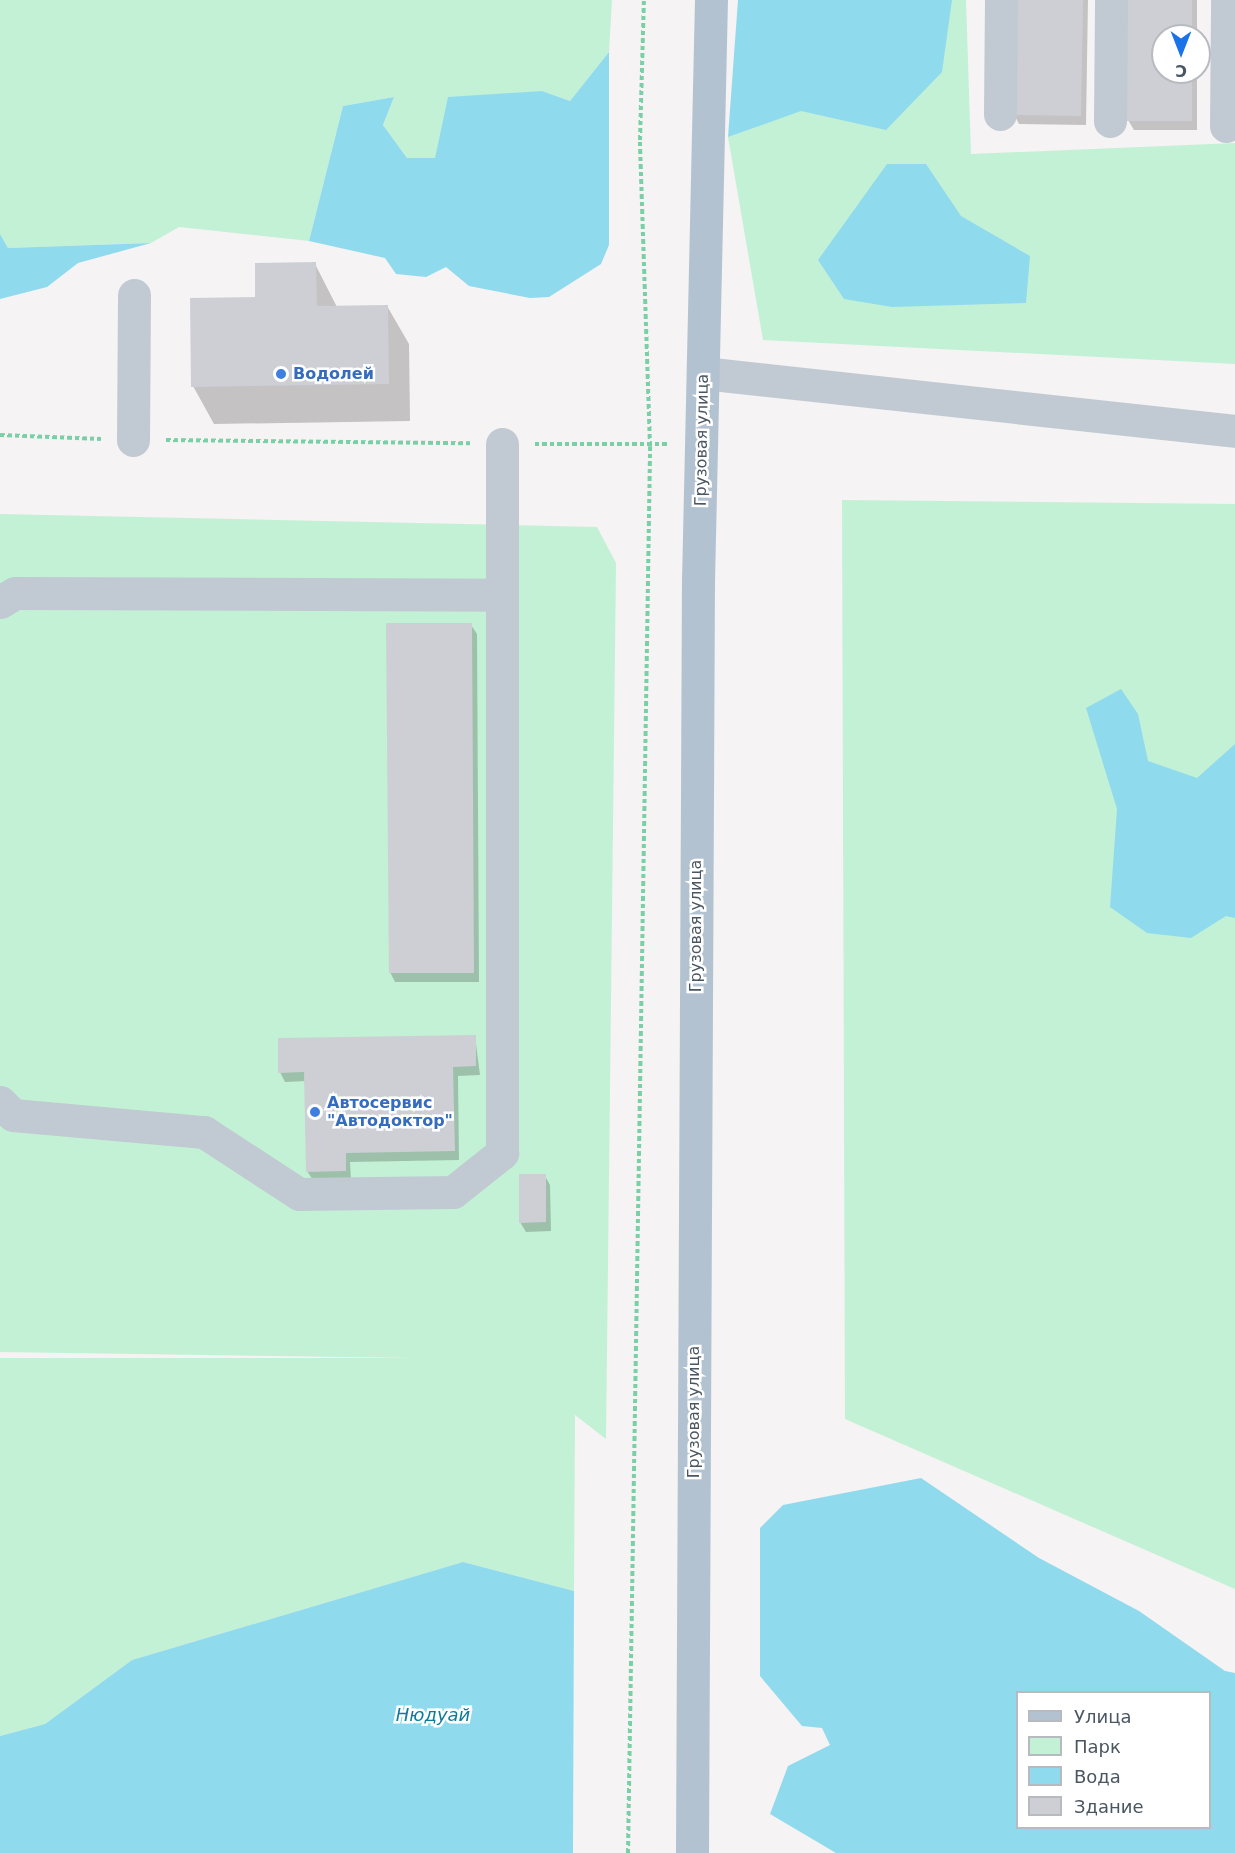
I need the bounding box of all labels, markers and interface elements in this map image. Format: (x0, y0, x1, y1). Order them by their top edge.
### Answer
north arrow (1151, 24, 1211, 84)
text: С (1175, 61, 1187, 80)
place label: Водолей (293, 364, 374, 384)
marker: Водолей (274, 367, 288, 381)
street label: Грузовая улица (691, 374, 713, 506)
street label: Грузовая улица (686, 860, 706, 992)
place label: Автосервис "Автодоктор" (327, 1093, 453, 1131)
marker: Автосервис "Автодоктор" (308, 1105, 322, 1119)
street label: Грузовая улица (684, 1346, 704, 1478)
legend (1016, 1691, 1211, 1829)
water label: Нюдуай (396, 1704, 470, 1726)
text: Улица (1074, 1706, 1131, 1727)
text: Парк (1074, 1736, 1121, 1757)
text: Вода (1074, 1766, 1121, 1787)
text: Здание (1074, 1796, 1144, 1817)

